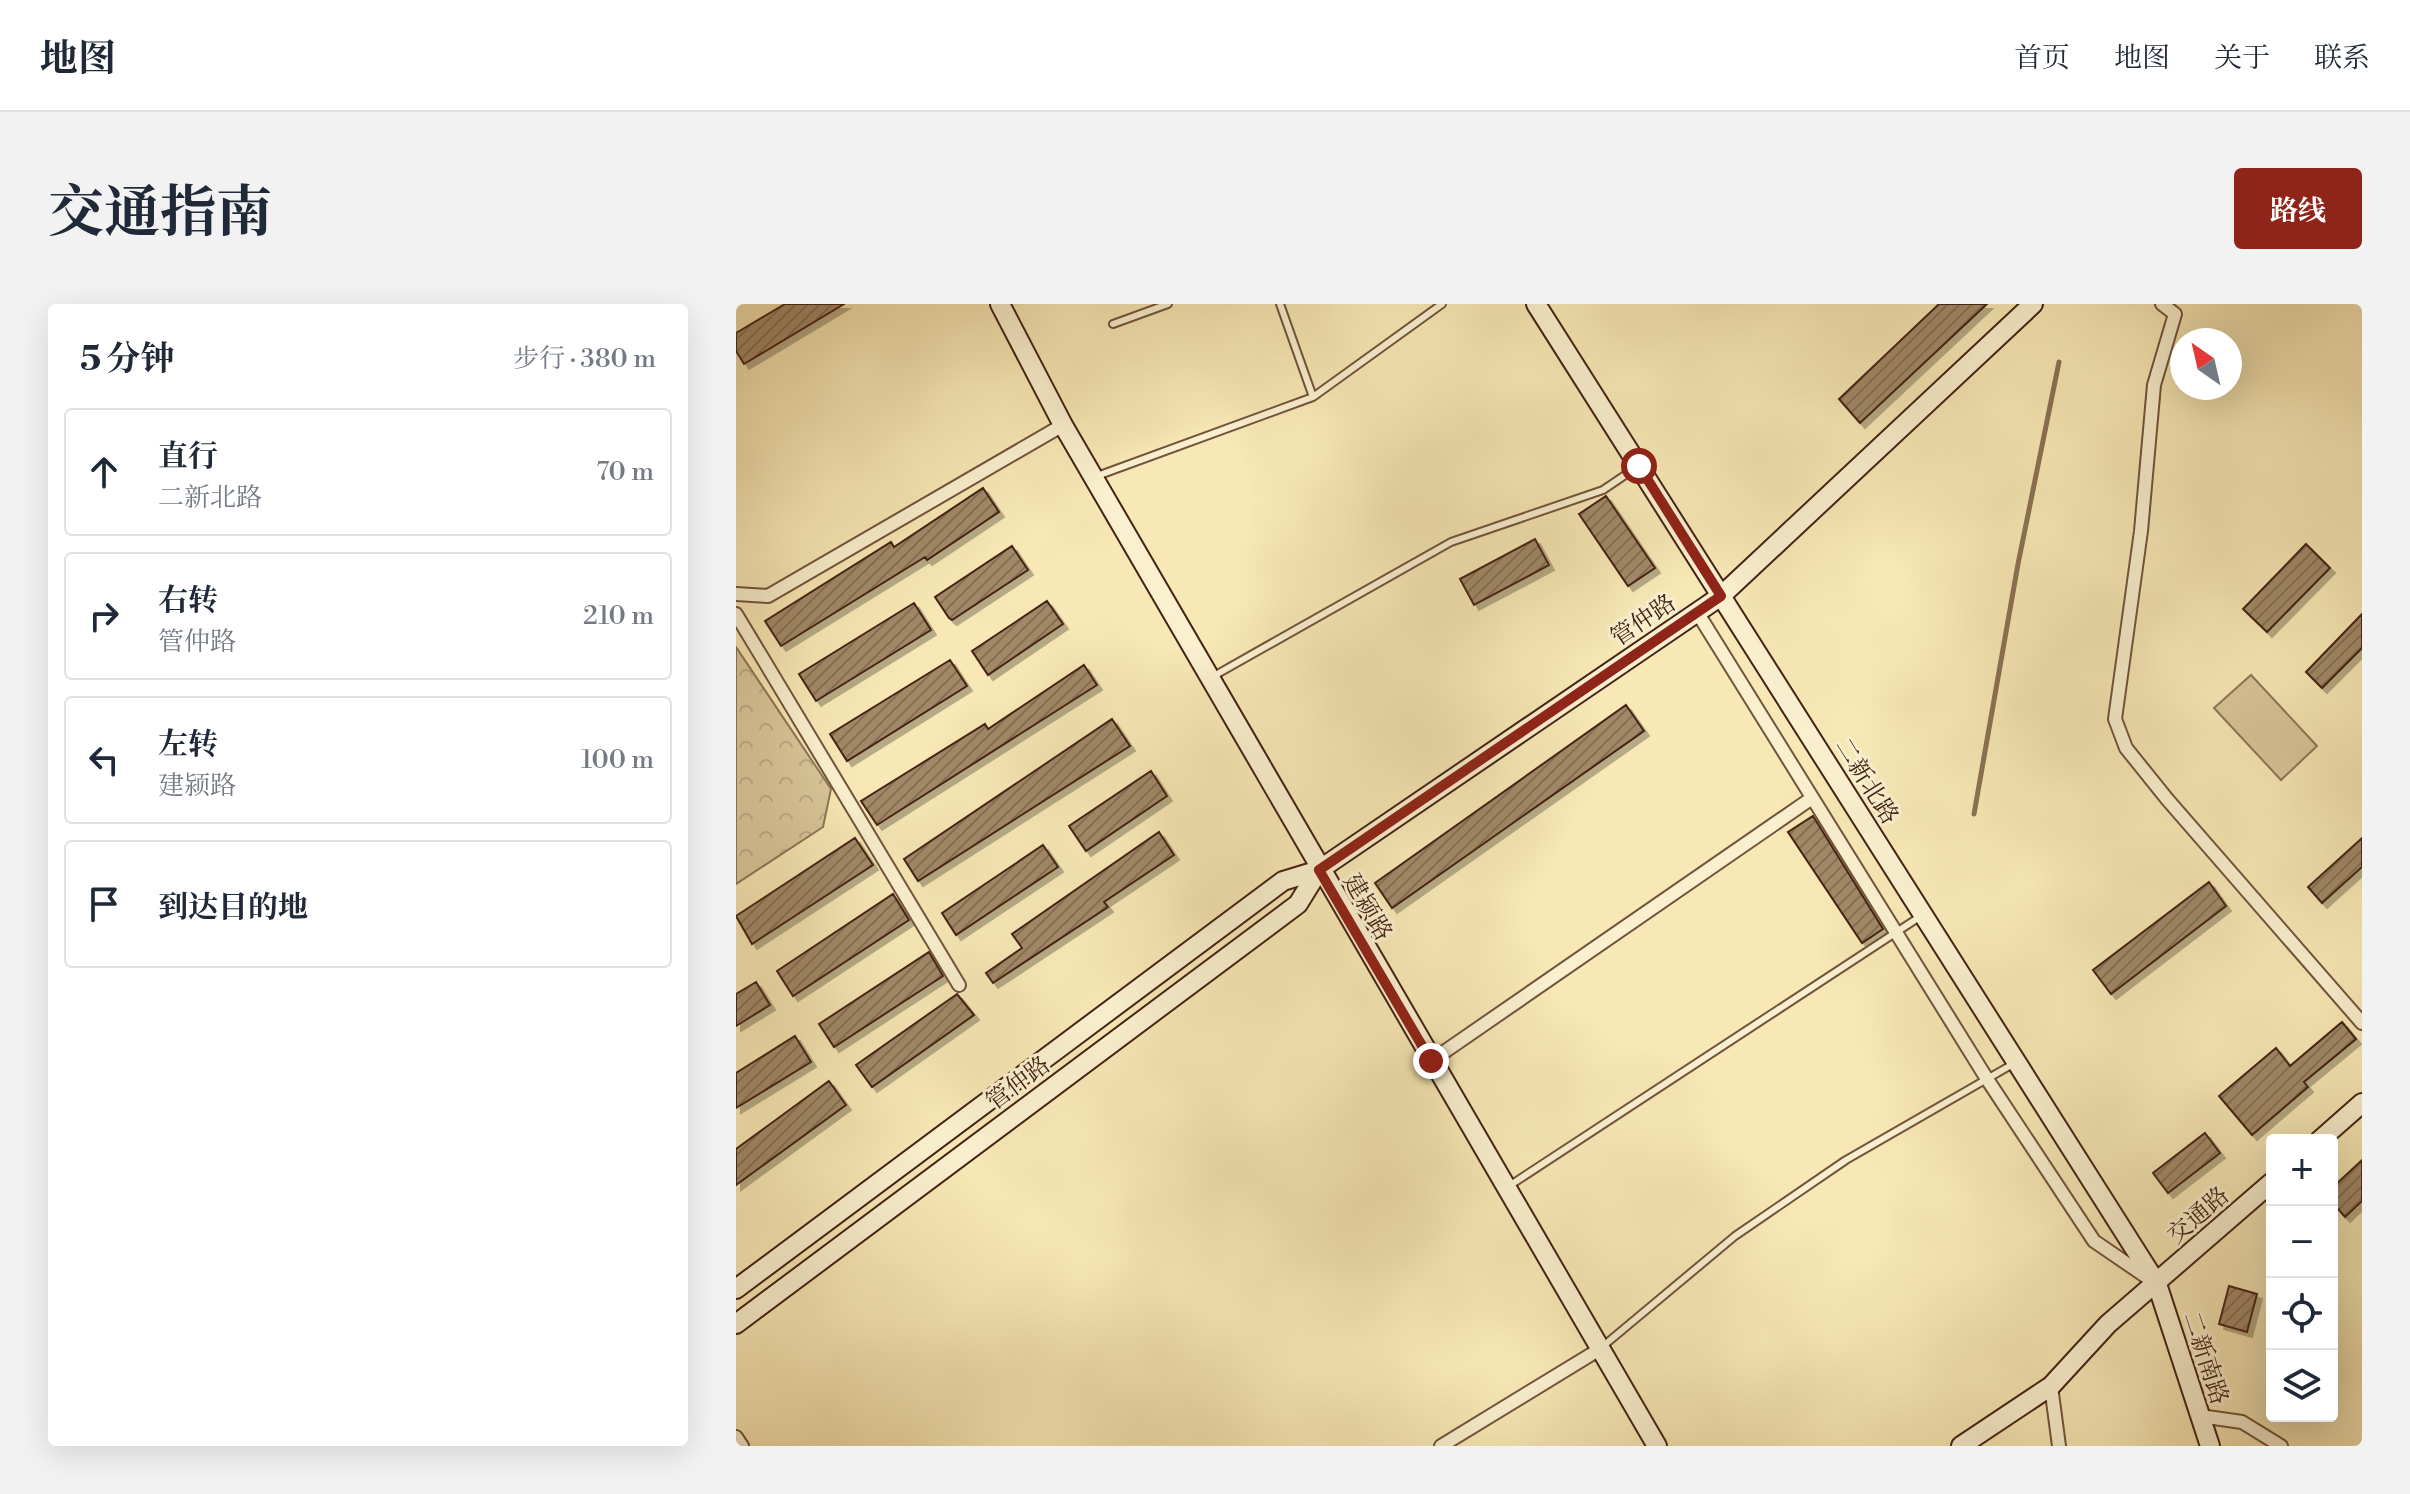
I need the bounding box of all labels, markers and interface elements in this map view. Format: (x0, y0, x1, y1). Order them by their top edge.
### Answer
text: 地图 (40, 36, 116, 83)
text: 首页 (2014, 41, 2070, 76)
text: 地图 (2114, 41, 2170, 76)
text: 关于 (2214, 41, 2270, 76)
text: 联系 (2314, 41, 2370, 76)
button: 路线 (2234, 168, 2362, 249)
text: 交通指南 (48, 179, 272, 249)
north arrow (2170, 328, 2242, 400)
text: 5 分钟 (80, 339, 175, 381)
text: 步行 · 380 m (513, 343, 656, 375)
text: 直行 (158, 438, 218, 476)
route start (1621, 448, 1657, 484)
icon: ahead (82, 450, 126, 494)
text: 70 m (596, 456, 654, 488)
text: 二新北路 (158, 482, 262, 514)
text: 右转 (158, 582, 218, 620)
street label: 管仲路 (1605, 588, 1682, 653)
icon: right (82, 594, 126, 638)
text: 210 m (583, 600, 654, 632)
text: 管仲路 (158, 626, 236, 658)
text: 左转 (158, 726, 218, 764)
street label: 二新北路 (1828, 733, 1904, 830)
icon: left (82, 738, 126, 782)
text: 100 m (581, 744, 654, 776)
text: 建颍路 (158, 770, 236, 802)
street label: 建颍路 (1336, 869, 1398, 946)
icon: arrive (82, 882, 126, 926)
text: 到达目的地 (158, 889, 308, 927)
route end (1413, 1043, 1449, 1079)
street label: 管仲路 (981, 1050, 1056, 1117)
map controls (2266, 1134, 2338, 1422)
button: + (2266, 1134, 2338, 1206)
street label: 交通路 (2162, 1181, 2236, 1251)
button: − (2266, 1206, 2338, 1278)
button: locate (2266, 1278, 2338, 1350)
street label: 二新南路 (2176, 1308, 2234, 1409)
button: layers (2266, 1350, 2338, 1422)

